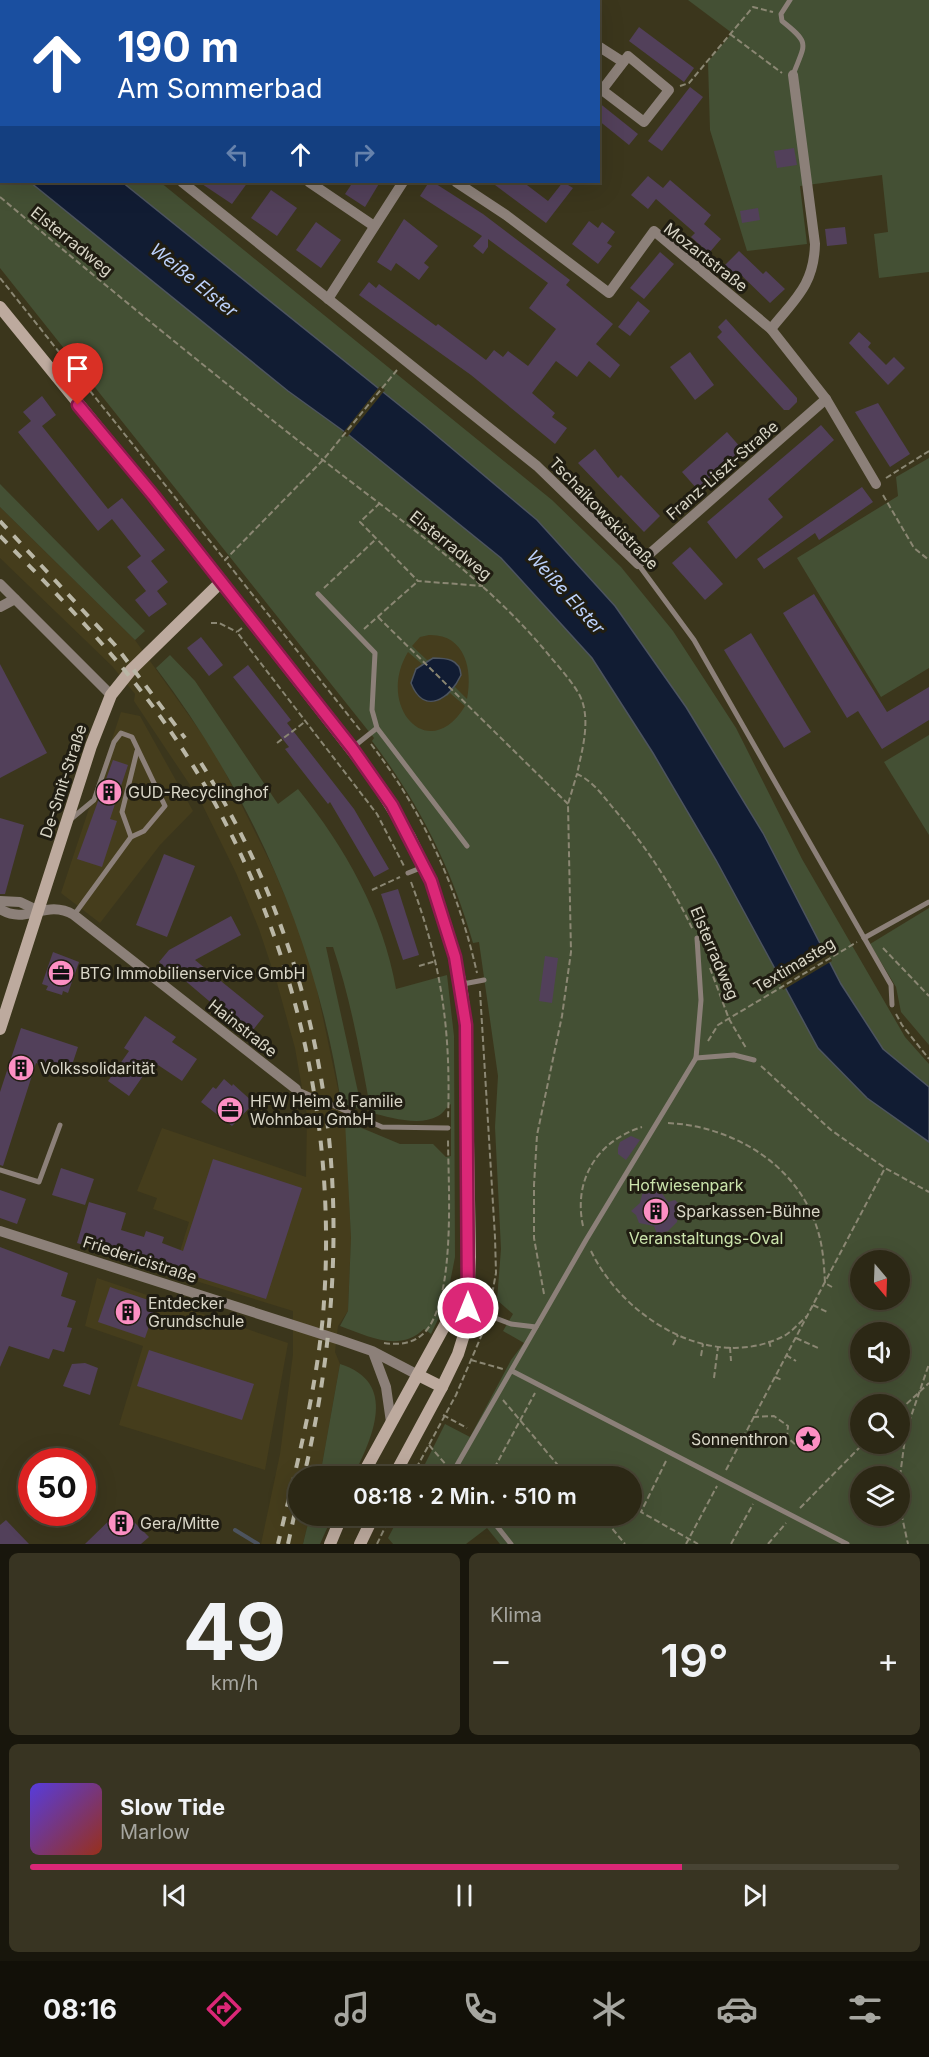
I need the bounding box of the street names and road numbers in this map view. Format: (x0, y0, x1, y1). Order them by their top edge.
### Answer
street label: Elsterradweg (27, 202, 117, 280)
street label: Mozartstraße (660, 218, 752, 296)
street label: Franz-Liszt-Straße (662, 416, 782, 524)
street label: Tschaikowskistraße (545, 453, 663, 573)
street label: Elsterradweg (406, 506, 496, 584)
street label: De-Smit-Straße (35, 722, 91, 840)
street label: Elsterradweg (686, 903, 744, 1003)
street label: Textimasteg (749, 933, 839, 997)
street label: Hainstraße (205, 995, 281, 1061)
street label: Friedericistraße (81, 1231, 199, 1287)

